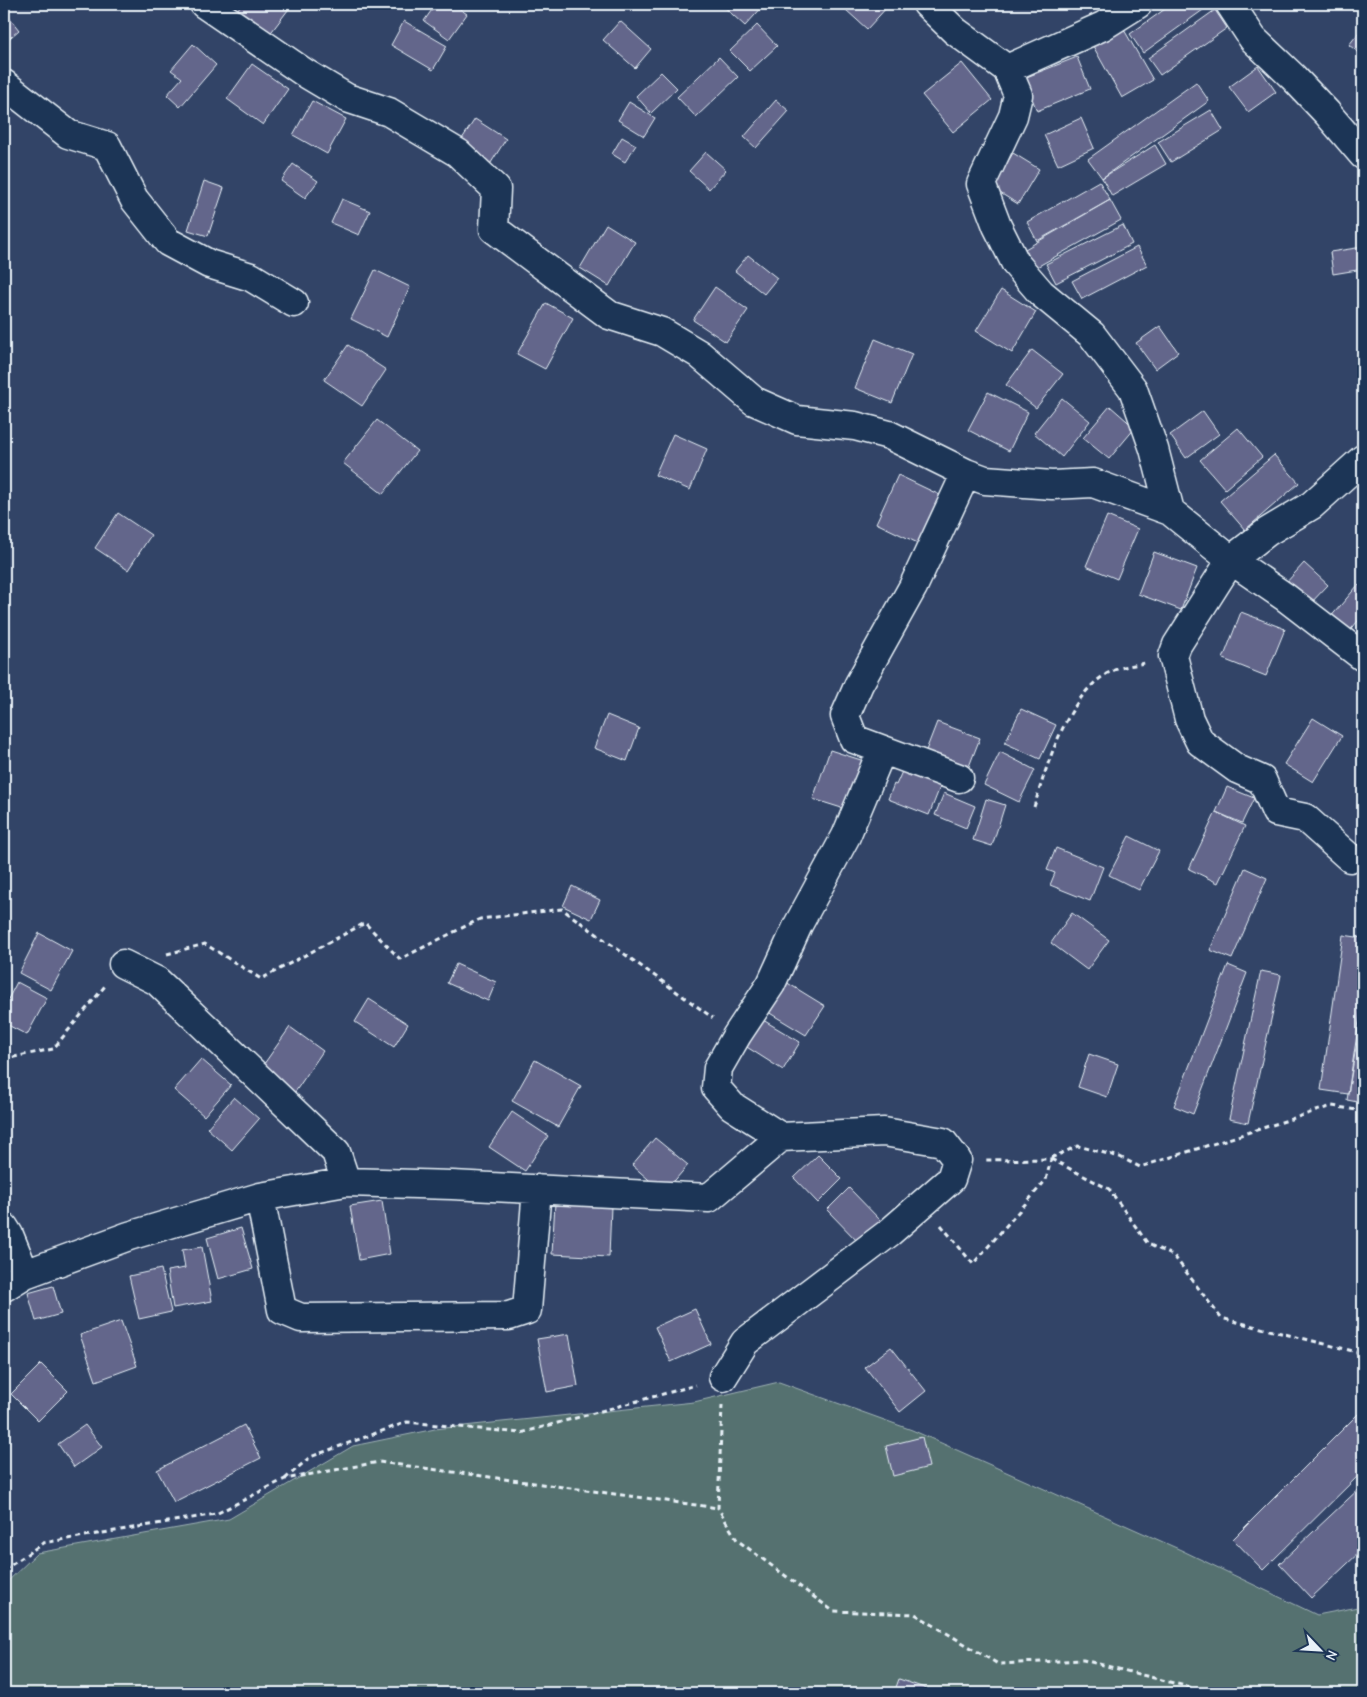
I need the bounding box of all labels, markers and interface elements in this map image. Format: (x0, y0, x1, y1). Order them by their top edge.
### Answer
north arrow (1294, 1624, 1344, 1674)
text: N (1322, 1648, 1341, 1663)

